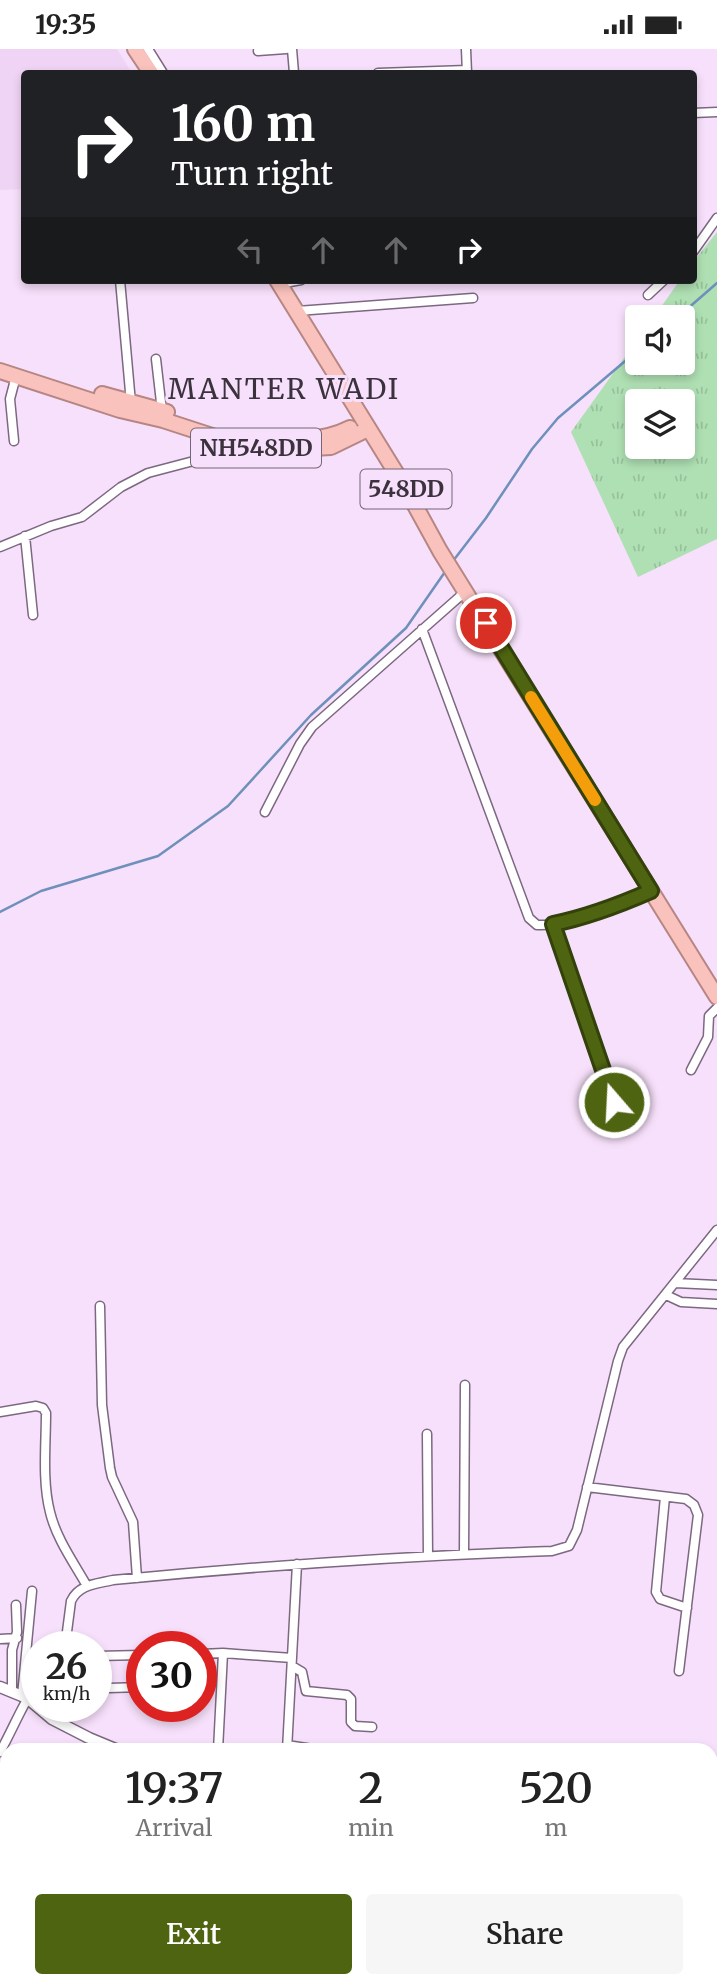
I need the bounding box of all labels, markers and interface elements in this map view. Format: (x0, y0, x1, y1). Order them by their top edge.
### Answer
text: 19:35 (35, 8, 97, 41)
text: 160 m (171, 93, 315, 154)
icon: right (56, 98, 147, 189)
text: Turn right (171, 154, 333, 194)
icon: left (231, 231, 269, 269)
icon: ahead (304, 231, 342, 269)
icon: ahead (377, 231, 415, 269)
icon: right (450, 231, 488, 269)
map controls (625, 305, 695, 459)
button: sound (625, 305, 695, 375)
district label: MANTER WADI (168, 371, 400, 407)
button: layers (625, 389, 695, 459)
road number: NH548DD (191, 429, 321, 467)
road number: 548DD (360, 469, 452, 509)
pin (456, 593, 516, 653)
icon: arrive (467, 604, 505, 642)
position arrow (577, 1065, 651, 1139)
speed limit sign: 30 (126, 1631, 217, 1722)
text: 26 (46, 1645, 87, 1689)
text: km/h (43, 1682, 90, 1705)
text: 19:37 (125, 1762, 223, 1814)
text: 2 (358, 1762, 383, 1814)
text: 520 (519, 1762, 593, 1814)
text: Arrival (136, 1813, 212, 1842)
text: min (348, 1813, 394, 1842)
text: m (544, 1813, 567, 1842)
button: Exit (35, 1894, 352, 1974)
button: Share (366, 1894, 683, 1974)

